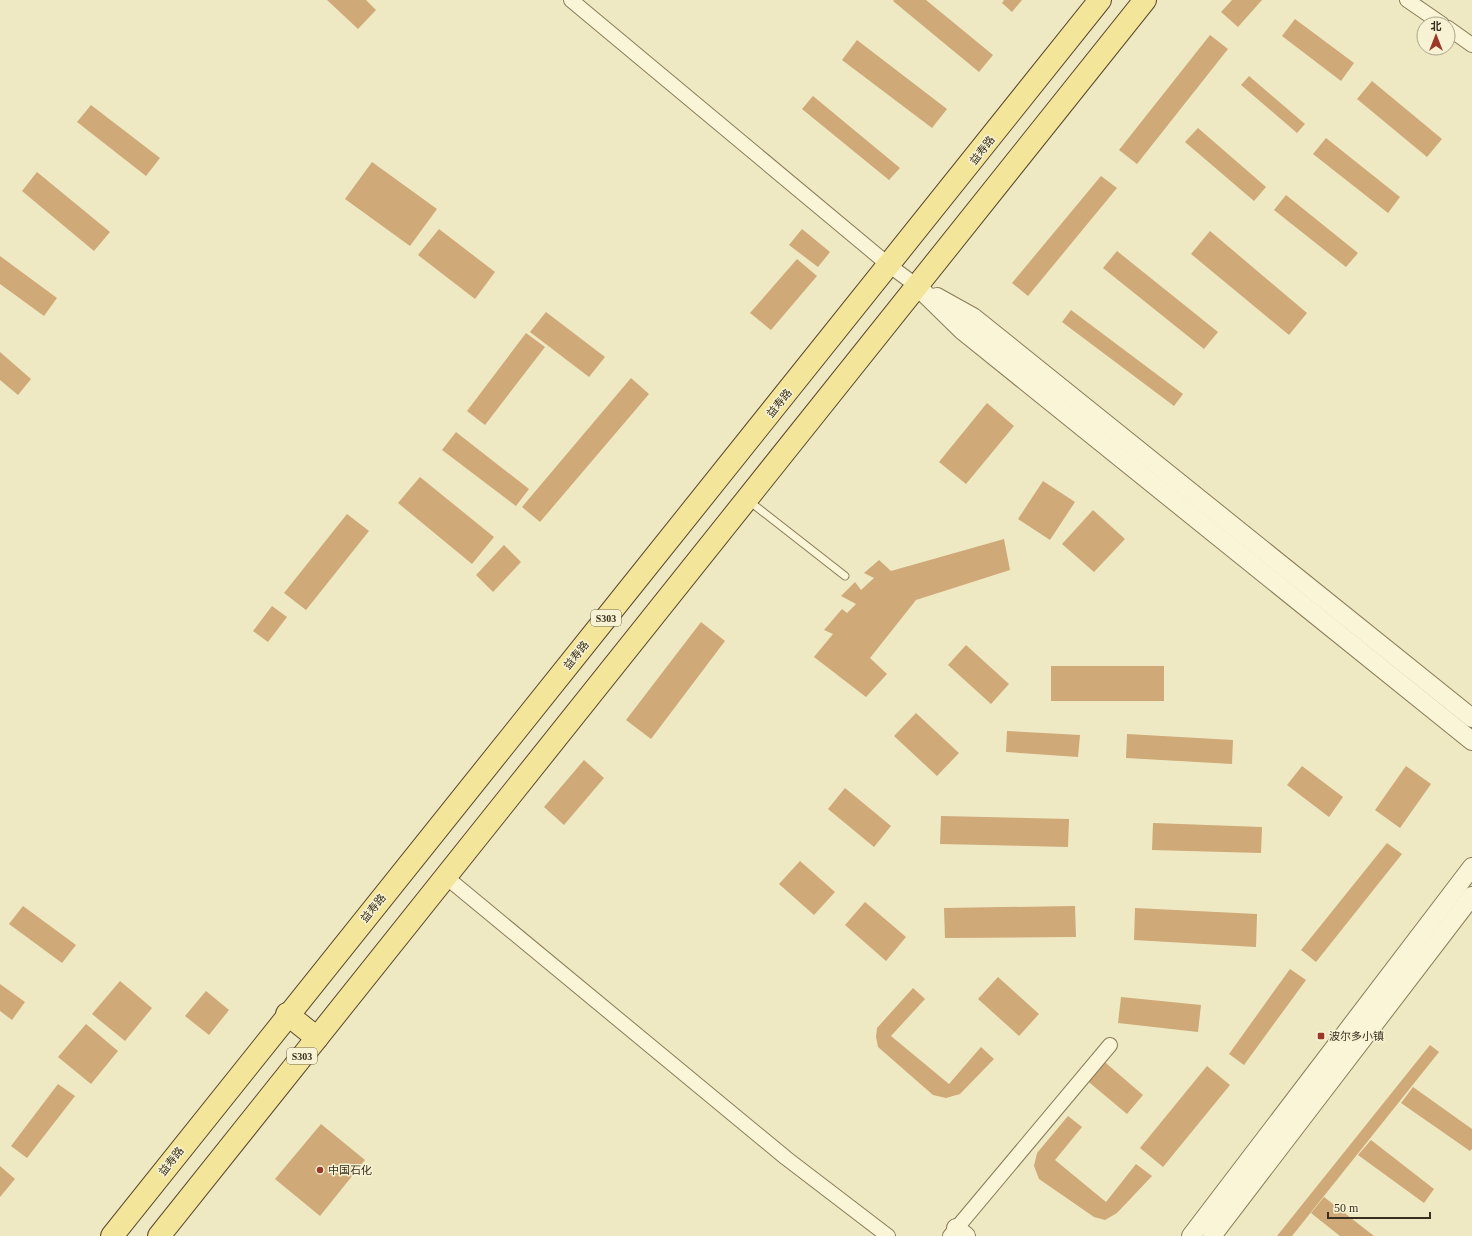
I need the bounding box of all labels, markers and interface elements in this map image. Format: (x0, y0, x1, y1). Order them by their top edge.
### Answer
north arrow (1416, 16, 1456, 56)
text: 北 (1431, 20, 1442, 32)
street label: 益寿路 (967, 133, 997, 167)
street label: 益寿路 (764, 386, 794, 420)
road number: S303 (591, 610, 621, 626)
street label: 益寿路 (561, 638, 591, 672)
street label: 益寿路 (358, 891, 388, 925)
place label: 波尔多小镇 (1329, 1030, 1384, 1042)
marker: 波尔多小镇 (1316, 1031, 1326, 1041)
road number: S303 (287, 1048, 317, 1064)
street label: 益寿路 (156, 1144, 186, 1178)
place label: 中国石化 (328, 1164, 372, 1176)
marker: 中国石化 (315, 1165, 325, 1175)
scale bar (1328, 1194, 1430, 1220)
text: 50 m (1334, 1201, 1359, 1215)

